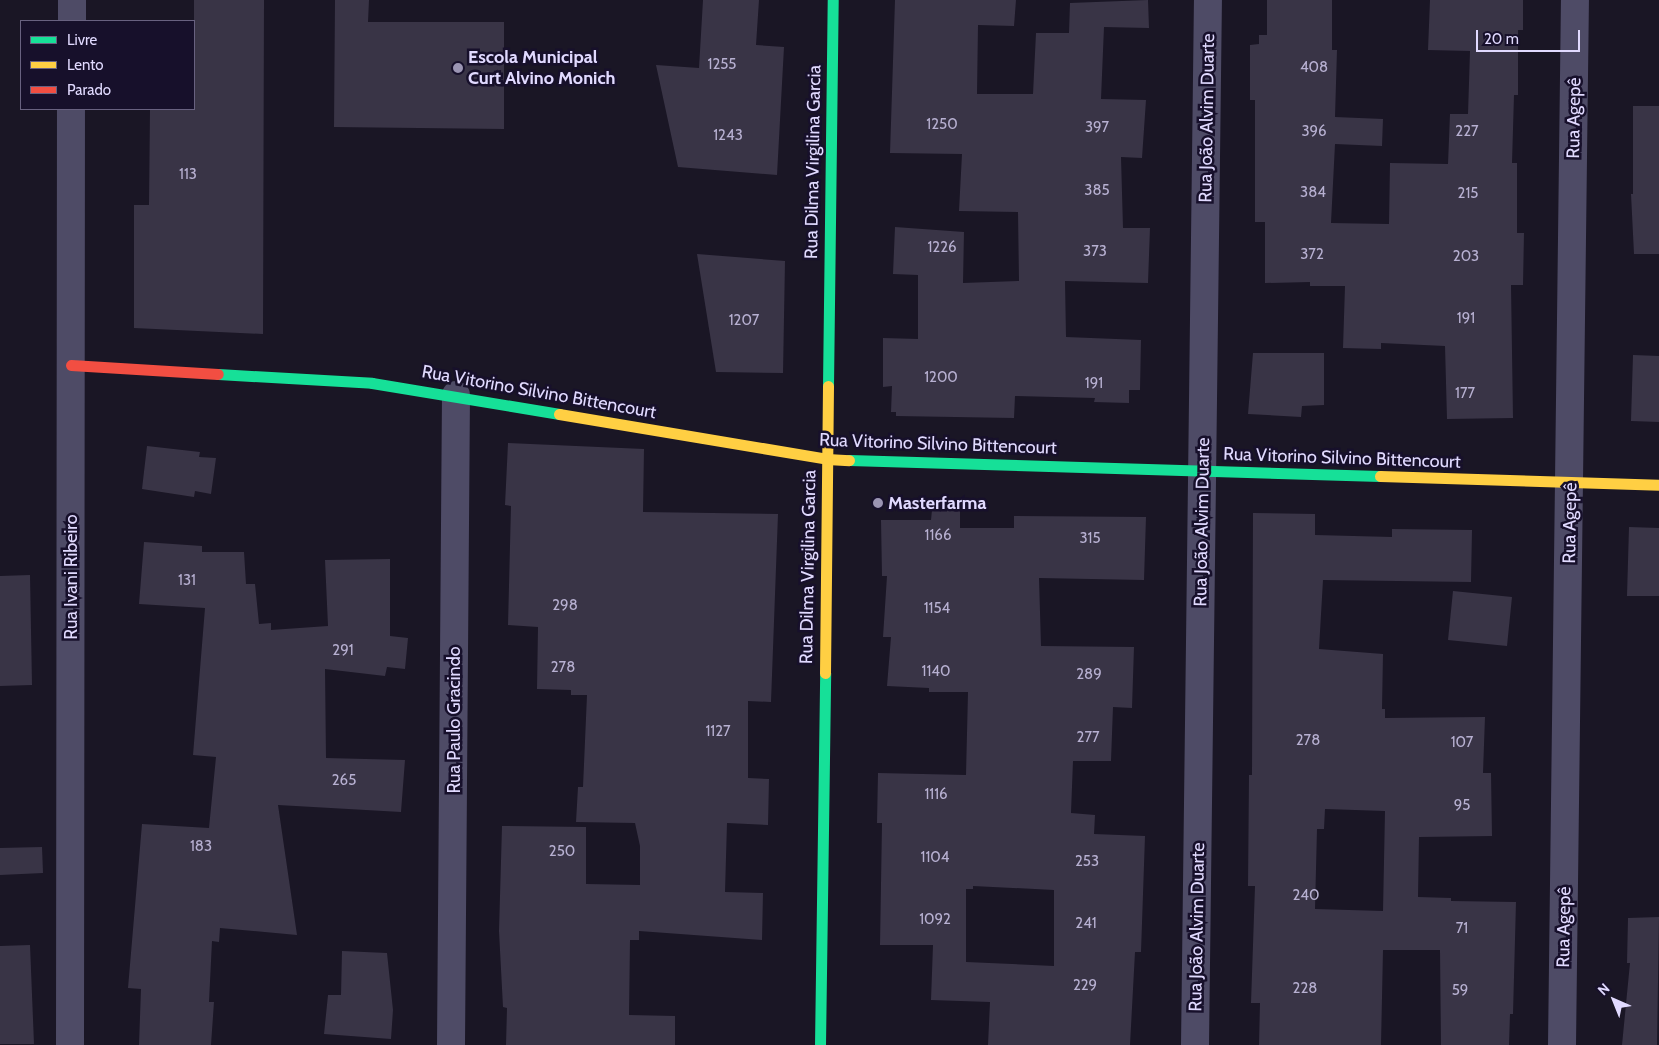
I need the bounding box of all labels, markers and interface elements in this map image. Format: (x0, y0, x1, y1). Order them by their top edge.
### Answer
legend (20, 20, 195, 110)
scale bar (1479, 20, 1583, 52)
text: 20 m (1484, 30, 1519, 48)
text: Livre (67, 31, 97, 49)
street label: Rua João Alvim Duarte (1195, 33, 1219, 203)
place label: Escola Municipal Curt Alvino Monich (468, 47, 615, 90)
text: Lento (67, 56, 104, 74)
house number: 1255 (708, 56, 736, 74)
house number: 408 (1300, 59, 1328, 77)
marker: Escola Municipal Curt Alvino Monich (452, 62, 464, 74)
street label: Rua Dilma Virgilina Garcia (801, 65, 825, 259)
street label: Rua Agepê (1562, 77, 1586, 159)
text: Parado (67, 81, 111, 99)
house number: 1250 (926, 116, 958, 134)
house number: 397 (1085, 119, 1109, 137)
house number: 396 (1301, 123, 1327, 141)
house number: 227 (1455, 123, 1479, 141)
house number: 1243 (713, 127, 743, 145)
house number: 113 (179, 166, 197, 184)
house number: 385 (1084, 182, 1110, 200)
house number: 384 (1300, 184, 1326, 202)
house number: 215 (1458, 185, 1478, 203)
house number: 1226 (927, 239, 957, 257)
house number: 373 (1083, 243, 1107, 261)
house number: 372 (1300, 246, 1324, 264)
house number: 203 (1453, 248, 1479, 266)
house number: 191 (1457, 310, 1475, 328)
house number: 1207 (729, 312, 759, 330)
street label: Rua Vitorino Silvino Bittencourt (420, 361, 658, 423)
house number: 1200 (924, 369, 958, 387)
house number: 191 (1085, 375, 1103, 393)
house number: 177 (1455, 385, 1475, 403)
street label: Rua Vitorino Silvino Bittencourt (819, 429, 1057, 459)
street label: Rua João Alvim Duarte (1190, 437, 1214, 607)
street label: Rua Vitorino Silvino Bittencourt (1223, 443, 1461, 473)
street label: Rua Dilma Virgilina Garcia (796, 470, 820, 664)
street label: Rua Agepê (1558, 482, 1582, 564)
place label: Masterfarma (888, 492, 986, 514)
marker: Masterfarma (872, 497, 884, 509)
street label: Rua Ivani Ribeiro (60, 514, 82, 640)
house number: 1166 (925, 527, 951, 545)
house number: 315 (1079, 530, 1101, 548)
house number: 131 (178, 572, 196, 590)
house number: 298 (552, 597, 578, 615)
house number: 1154 (924, 600, 950, 618)
house number: 291 (332, 642, 354, 660)
street label: Rua Paulo Gracindo (443, 646, 465, 794)
house number: 278 (551, 659, 575, 677)
house number: 1140 (922, 663, 950, 681)
house number: 289 (1076, 666, 1102, 684)
house number: 1127 (705, 723, 731, 741)
house number: 277 (1077, 729, 1099, 747)
house number: 278 (1296, 732, 1320, 750)
house number: 107 (1451, 734, 1473, 752)
house number: 265 (332, 772, 356, 790)
house number: 1116 (924, 786, 948, 804)
house number: 95 (1454, 797, 1470, 815)
house number: 183 (190, 838, 212, 856)
street label: Rua João Alvim Duarte (1185, 842, 1209, 1012)
house number: 250 (549, 843, 575, 861)
house number: 1104 (921, 849, 949, 867)
house number: 253 (1075, 853, 1099, 871)
street label: Rua Agepê (1552, 886, 1576, 968)
house number: 240 (1293, 887, 1319, 905)
house number: 1092 (919, 911, 951, 929)
house number: 241 (1075, 915, 1097, 933)
house number: 71 (1456, 920, 1468, 938)
north arrow (1589, 975, 1639, 1025)
house number: 229 (1073, 977, 1097, 995)
text: N (1594, 979, 1613, 999)
house number: 228 (1293, 980, 1317, 998)
house number: 59 (1452, 982, 1468, 1000)

